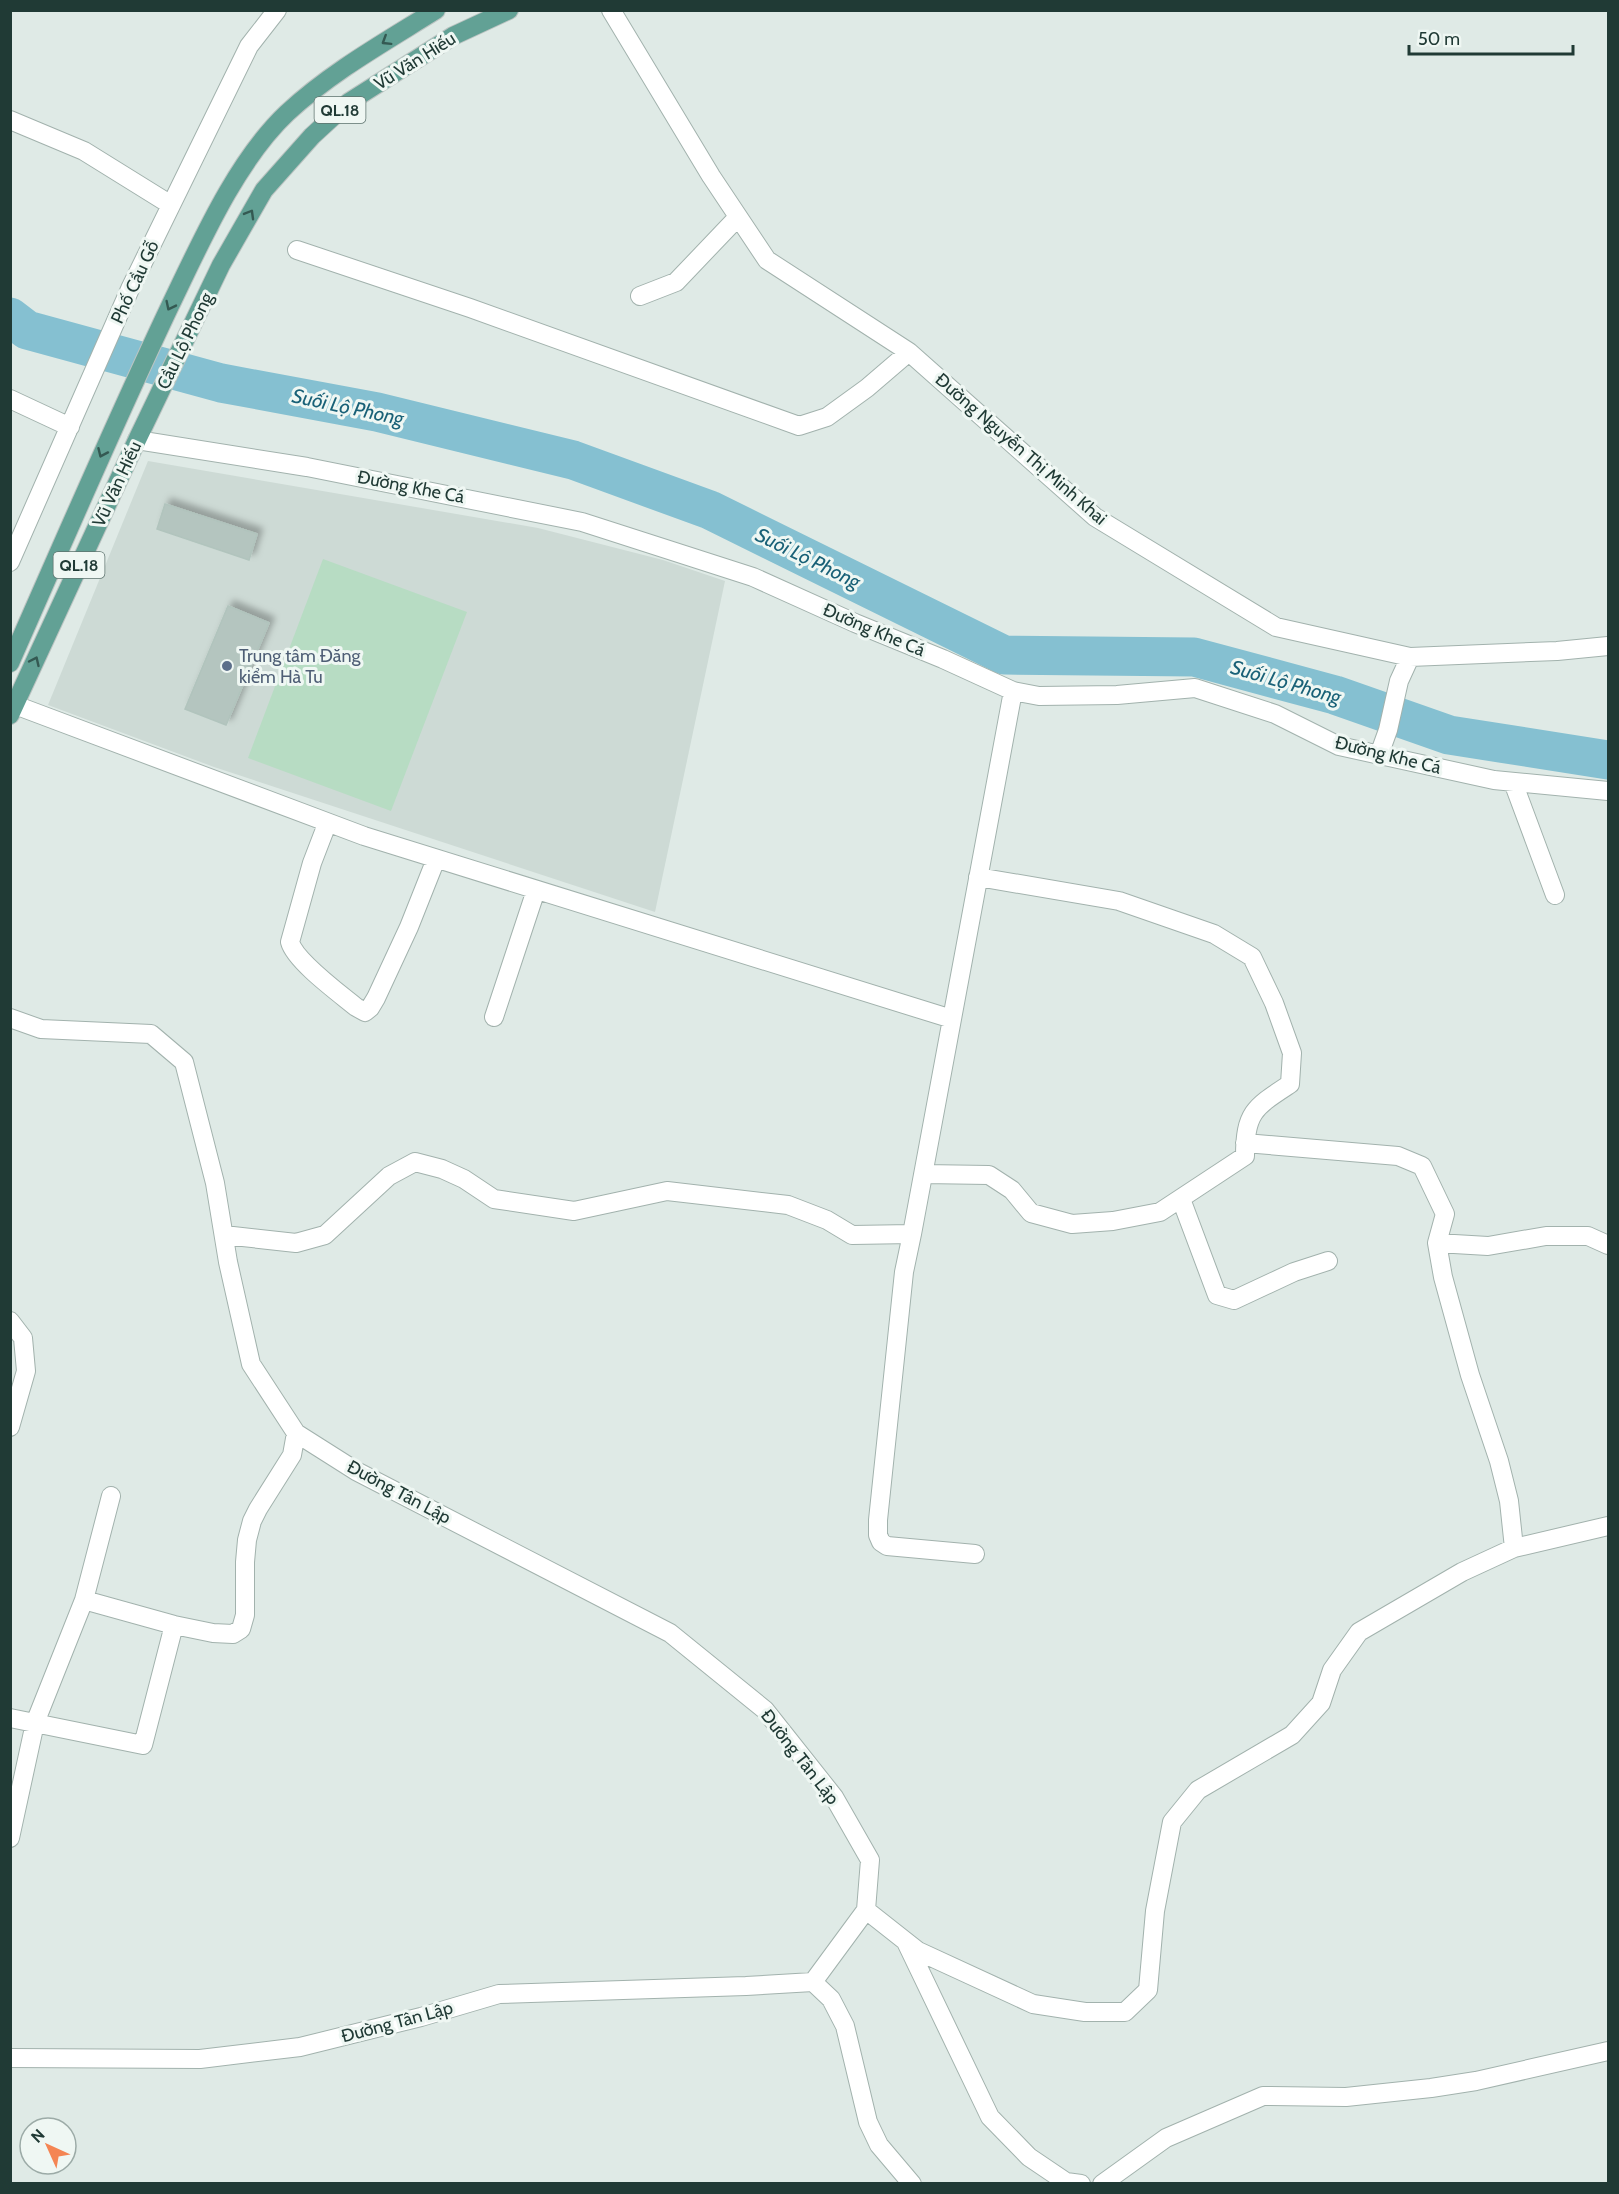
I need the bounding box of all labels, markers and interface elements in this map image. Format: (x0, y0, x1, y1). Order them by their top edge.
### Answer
scale bar (1409, 18, 1572, 56)
street label: Vũ Văn Hiếu (370, 27, 460, 95)
text: 50 m (1418, 28, 1460, 50)
one-way arrow (382, 34, 392, 46)
road number: QL.18 (314, 97, 366, 123)
one-way arrow (243, 210, 255, 220)
street label: Phố Cầu Gỗ (106, 237, 164, 327)
street label: Cầu Lộ Phong (152, 288, 218, 393)
one-way arrow (166, 299, 178, 310)
street label: Đường Nguyễn Thị Minh Khai (931, 368, 1111, 530)
water label: Suối Lộ Phong (290, 383, 407, 431)
street label: Vũ Văn Hiếu (88, 438, 146, 530)
one-way arrow (97, 447, 109, 458)
street label: Đường Khe Cá (356, 466, 467, 508)
water label: Suối Lộ Phong (752, 522, 865, 594)
road number: QL.18 (54, 552, 104, 578)
street label: Đường Khe Cá (820, 599, 929, 661)
place label: Trung tâm Đăng kiểm Hà Tu (239, 645, 362, 688)
water label: Suối Lộ Phong (1228, 655, 1345, 709)
one-way arrow (27, 657, 39, 668)
marker: Trung tâm Đăng kiểm Hà Tu (220, 659, 234, 673)
street label: Đường Khe Cá (1333, 731, 1444, 779)
street label: Đường Tân Lập (343, 1455, 455, 1529)
street label: Đường Tân Lập (756, 1705, 844, 1809)
street label: Đường Tân Lập (339, 1997, 455, 2047)
north arrow (18, 2116, 78, 2176)
text: N (27, 2125, 48, 2146)

